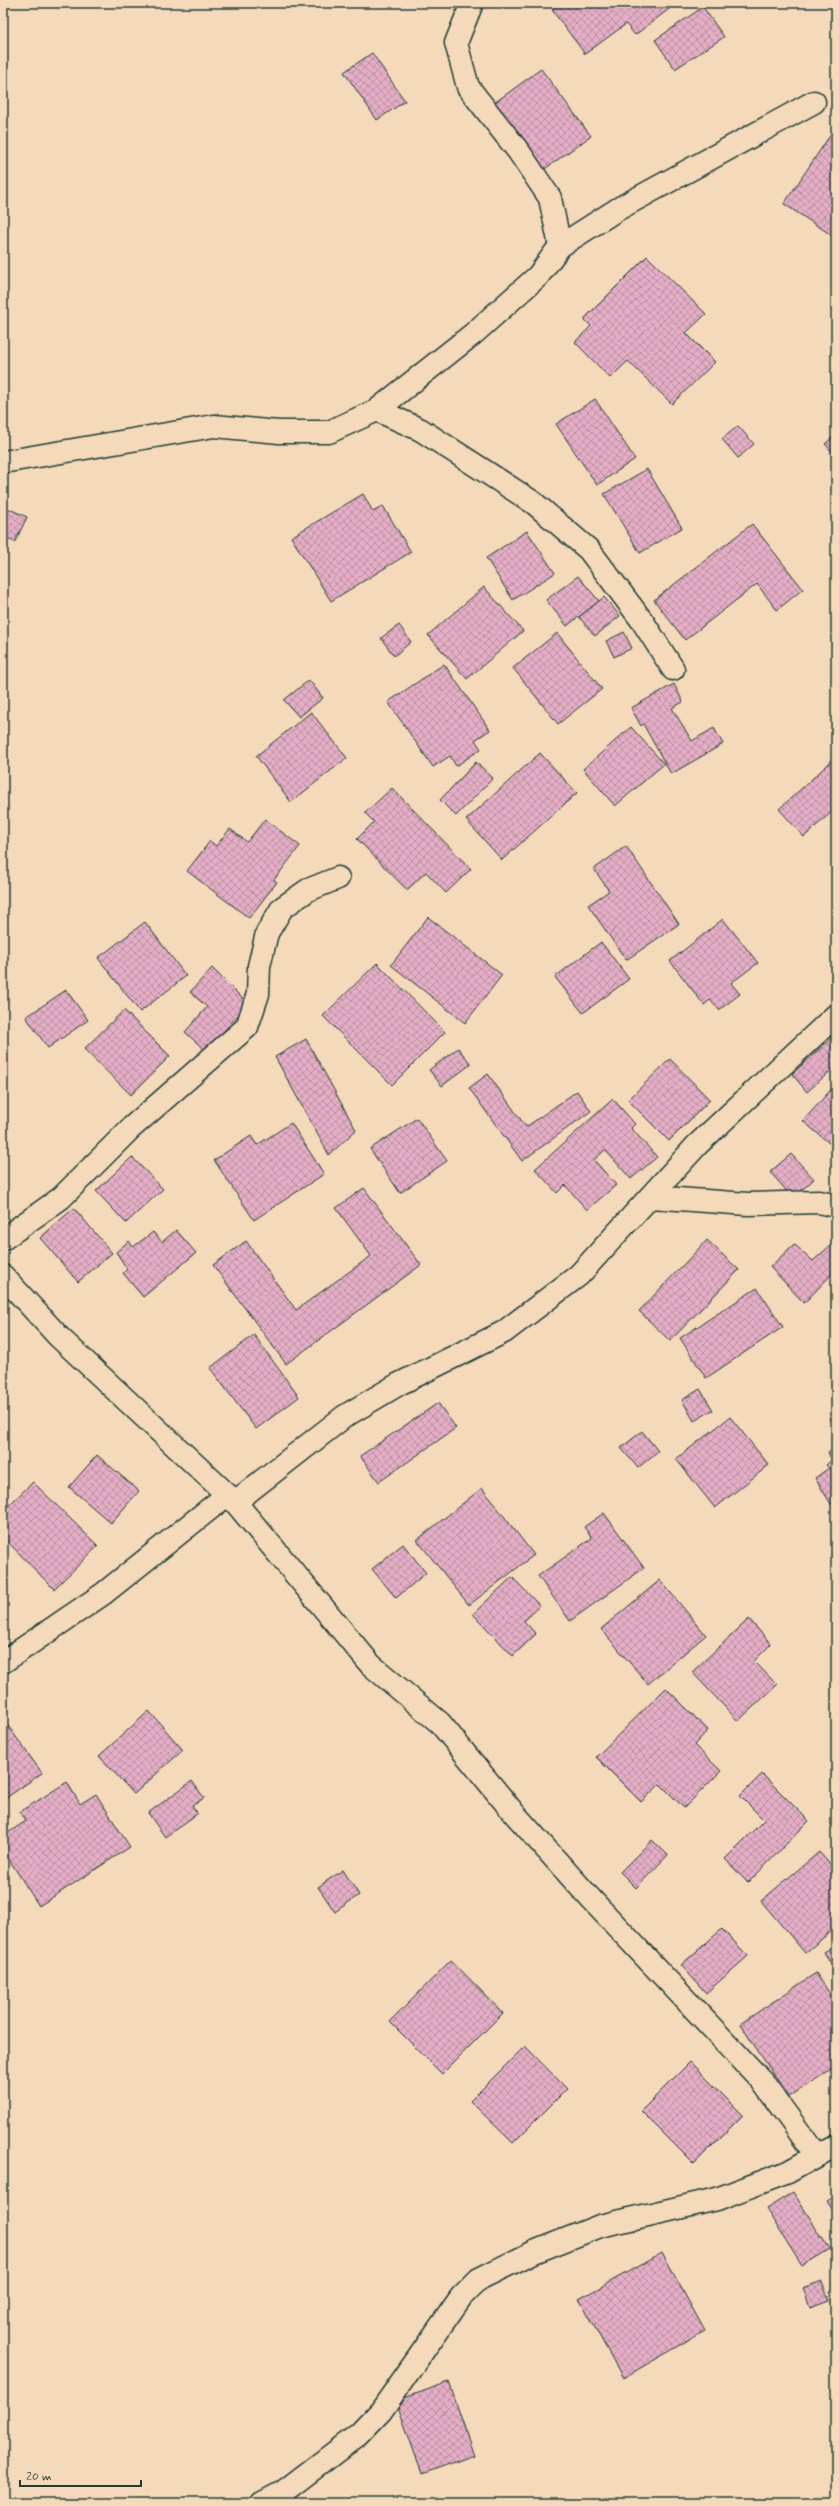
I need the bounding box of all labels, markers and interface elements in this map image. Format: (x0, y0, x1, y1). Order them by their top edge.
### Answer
scale bar (20, 2462, 141, 2488)
text: 20 m (26, 2469, 52, 2485)

